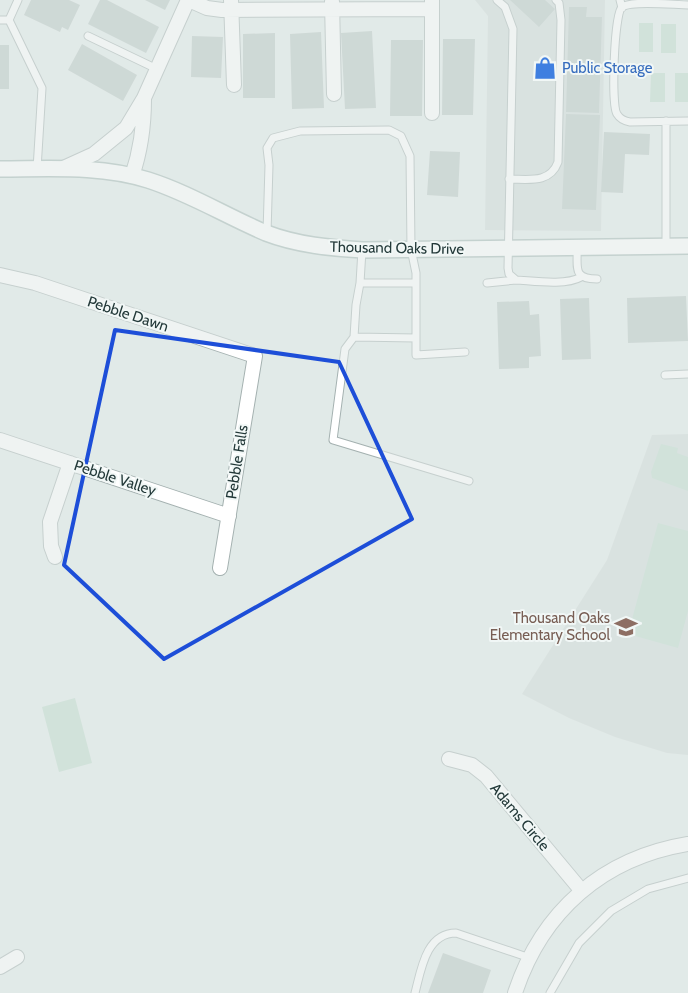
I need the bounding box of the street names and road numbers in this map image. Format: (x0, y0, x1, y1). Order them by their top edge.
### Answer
street label: Thousand Oaks Drive (330, 238, 465, 258)
street label: Pebble Dawn (85, 292, 171, 336)
street label: Pebble Falls (222, 424, 252, 500)
street label: Pebble Valley (72, 456, 159, 500)
street label: Adams Circle (487, 780, 554, 855)

